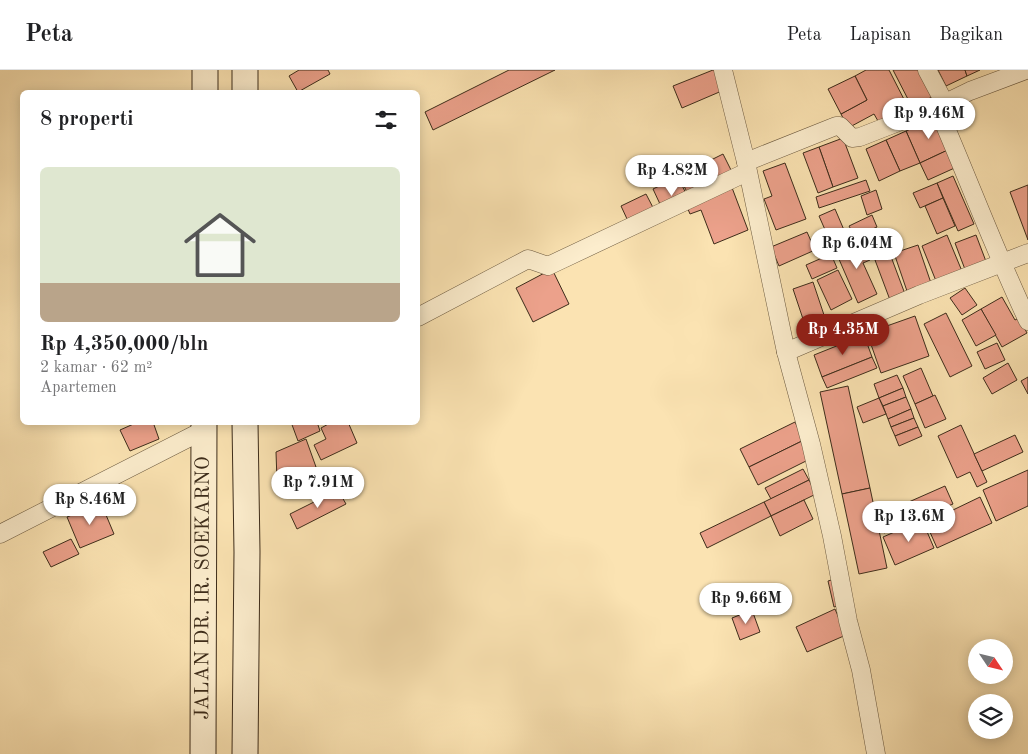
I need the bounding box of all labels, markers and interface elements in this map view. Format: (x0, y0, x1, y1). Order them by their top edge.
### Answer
text: Peta (25, 23, 73, 47)
text: Peta (787, 26, 822, 44)
text: Lapisan (850, 26, 911, 44)
text: Bagikan (939, 26, 1003, 44)
pin: Rp 9.46M (877, 98, 981, 140)
icon: filters (372, 106, 400, 134)
text: Rp 9.46M (893, 106, 965, 122)
text: 8 properti (40, 109, 134, 130)
pin: Rp 4.82M (620, 154, 724, 197)
text: Rp 4.82M (636, 163, 708, 179)
icon: home (175, 200, 265, 290)
pin: Rp 6.04M (805, 228, 909, 270)
text: Rp 6.04M (821, 236, 893, 252)
pin: Rp 4.35M (791, 314, 895, 356)
text: Rp 4.35M (807, 322, 879, 338)
text: Rp 4,350,000/bln (40, 334, 208, 355)
text: 2 kamar · 62 m² (40, 360, 152, 376)
text: Apartemen (40, 380, 117, 396)
street label: JALAN DR. IR. SOEKARNO (193, 456, 214, 720)
pin: Rp 7.91M (266, 466, 370, 509)
text: Rp 7.91M (282, 475, 354, 491)
pin: Rp 8.46M (38, 484, 142, 526)
text: Rp 8.46M (54, 492, 126, 508)
pin: Rp 13.6M (857, 500, 961, 543)
text: Rp 13.6M (873, 509, 945, 525)
pin: Rp 9.66M (694, 582, 798, 625)
text: Rp 9.66M (710, 591, 782, 607)
north arrow (968, 639, 1012, 684)
map controls (968, 639, 1013, 739)
button: layers (968, 694, 1013, 739)

